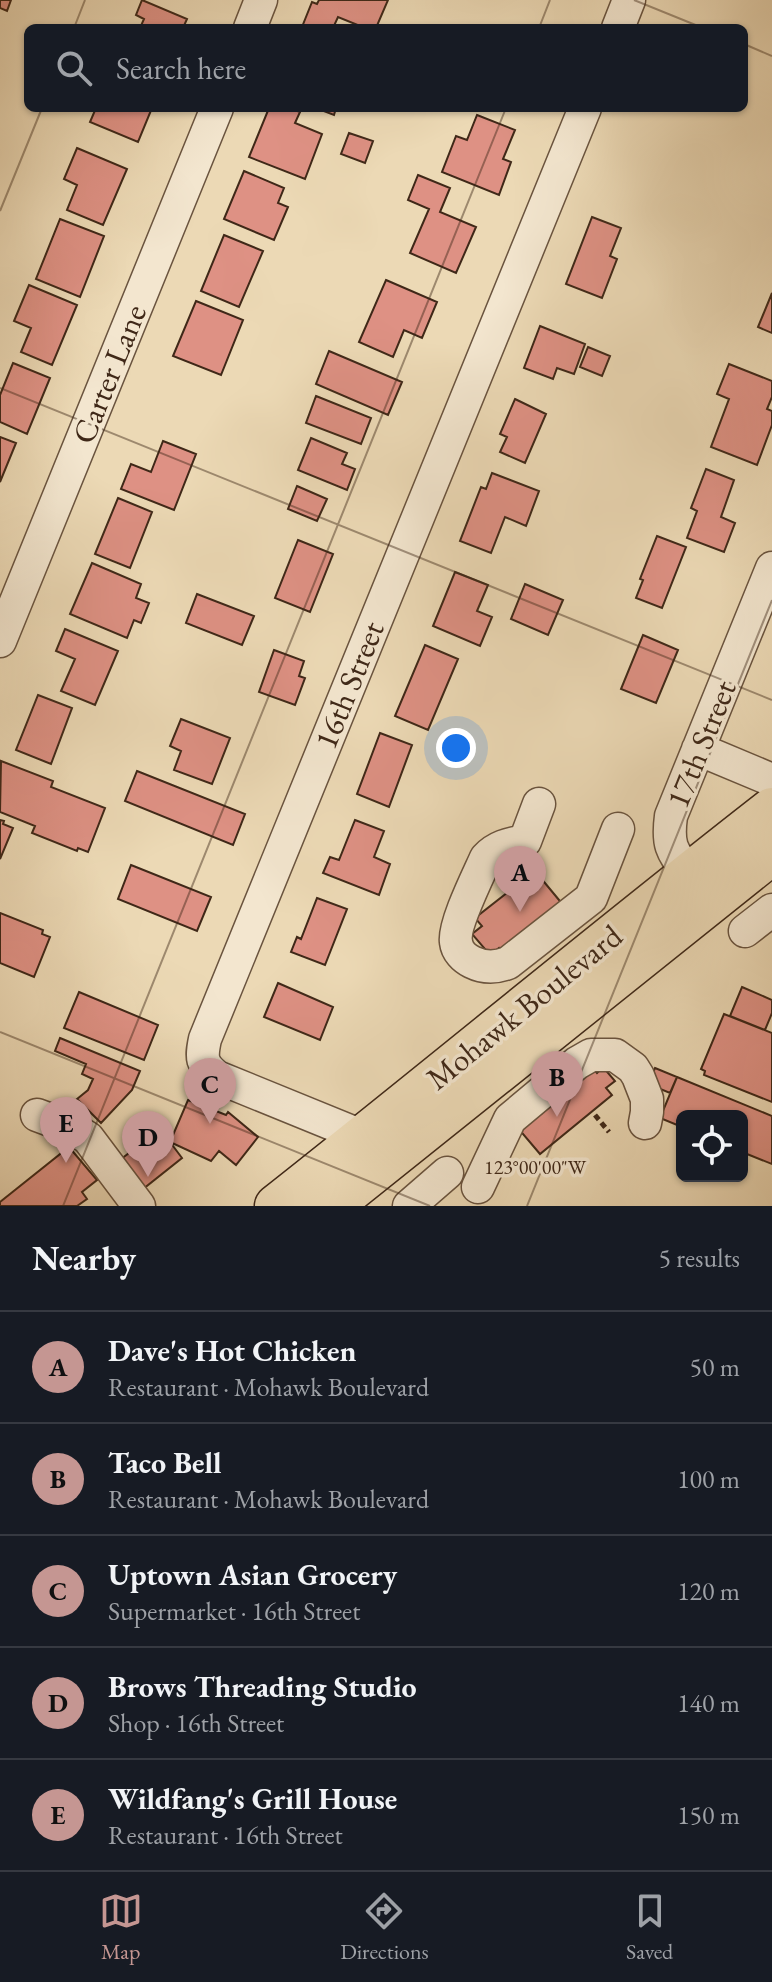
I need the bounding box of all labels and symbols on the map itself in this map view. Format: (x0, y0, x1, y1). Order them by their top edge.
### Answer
street label: Carter Lane (62, 298, 156, 450)
street label: 16th Street (304, 615, 394, 755)
street label: 17th Street (656, 674, 746, 814)
your location (436, 728, 476, 768)
pin: A (494, 846, 546, 912)
street label: Mohawk Boulevard (419, 916, 629, 1098)
pin: B (531, 1051, 583, 1117)
pin: C (184, 1058, 236, 1124)
pin: E (40, 1097, 92, 1163)
pin: D (122, 1111, 174, 1177)
text: 123°00'00"W (484, 1154, 587, 1180)

